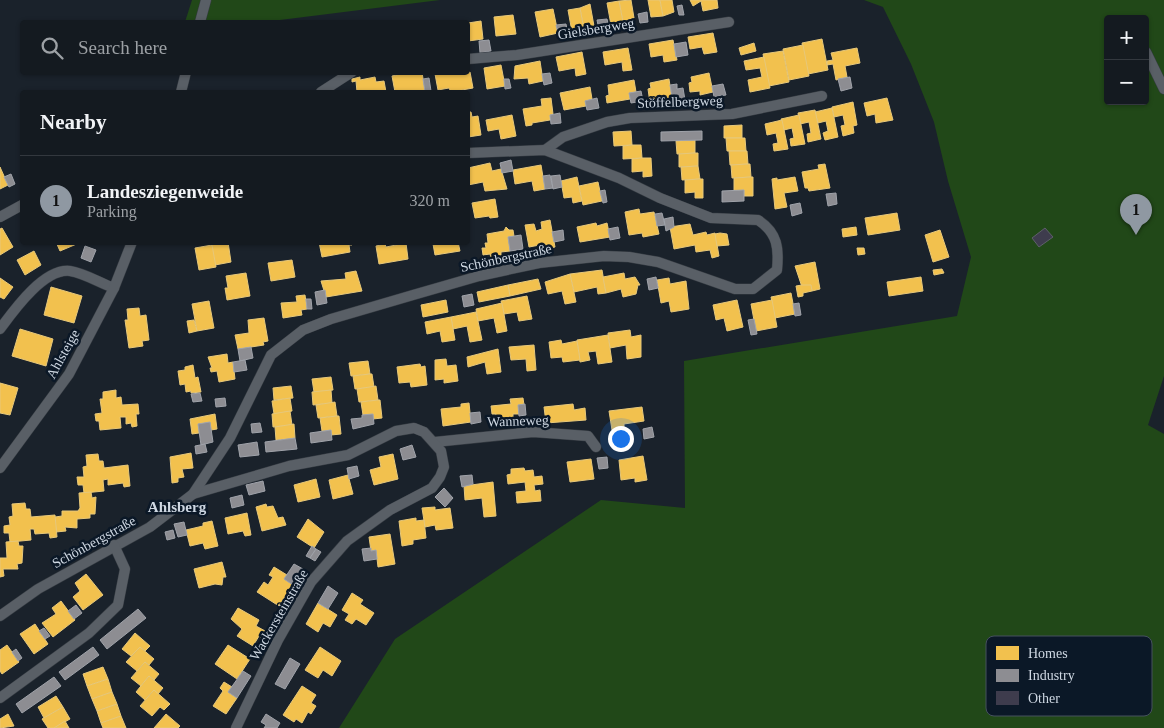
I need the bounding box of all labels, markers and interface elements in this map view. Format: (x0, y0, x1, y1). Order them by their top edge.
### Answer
map controls (1104, 15, 1149, 105)
button: + (1104, 15, 1149, 60)
street label: Gielsbergweg (557, 16, 635, 42)
search box (20, 20, 470, 75)
icon: search (38, 34, 66, 62)
text: Search here (78, 37, 167, 58)
button: − (1104, 60, 1149, 105)
street label: Stöffelbergweg (637, 93, 723, 111)
text: Nearby (40, 110, 107, 134)
text: Landesziegenweide (87, 181, 243, 202)
text: 1 (52, 192, 60, 209)
text: 320 m (410, 192, 450, 209)
pin: 1 (1120, 194, 1152, 235)
text: Parking (87, 203, 137, 220)
street label: Schönbergstraße (459, 241, 553, 275)
street label: Ahlsteige (43, 327, 83, 381)
street label: Wanneweg (487, 412, 549, 430)
your location (608, 426, 634, 452)
district label: Ahlsberg (148, 499, 207, 515)
street label: Schönbergstraße (50, 513, 138, 571)
street label: Wackersteinstraße (247, 567, 311, 663)
legend (986, 636, 1152, 716)
text: Homes (1028, 646, 1068, 661)
text: Industry (1028, 668, 1075, 683)
text: Other (1028, 691, 1060, 706)

